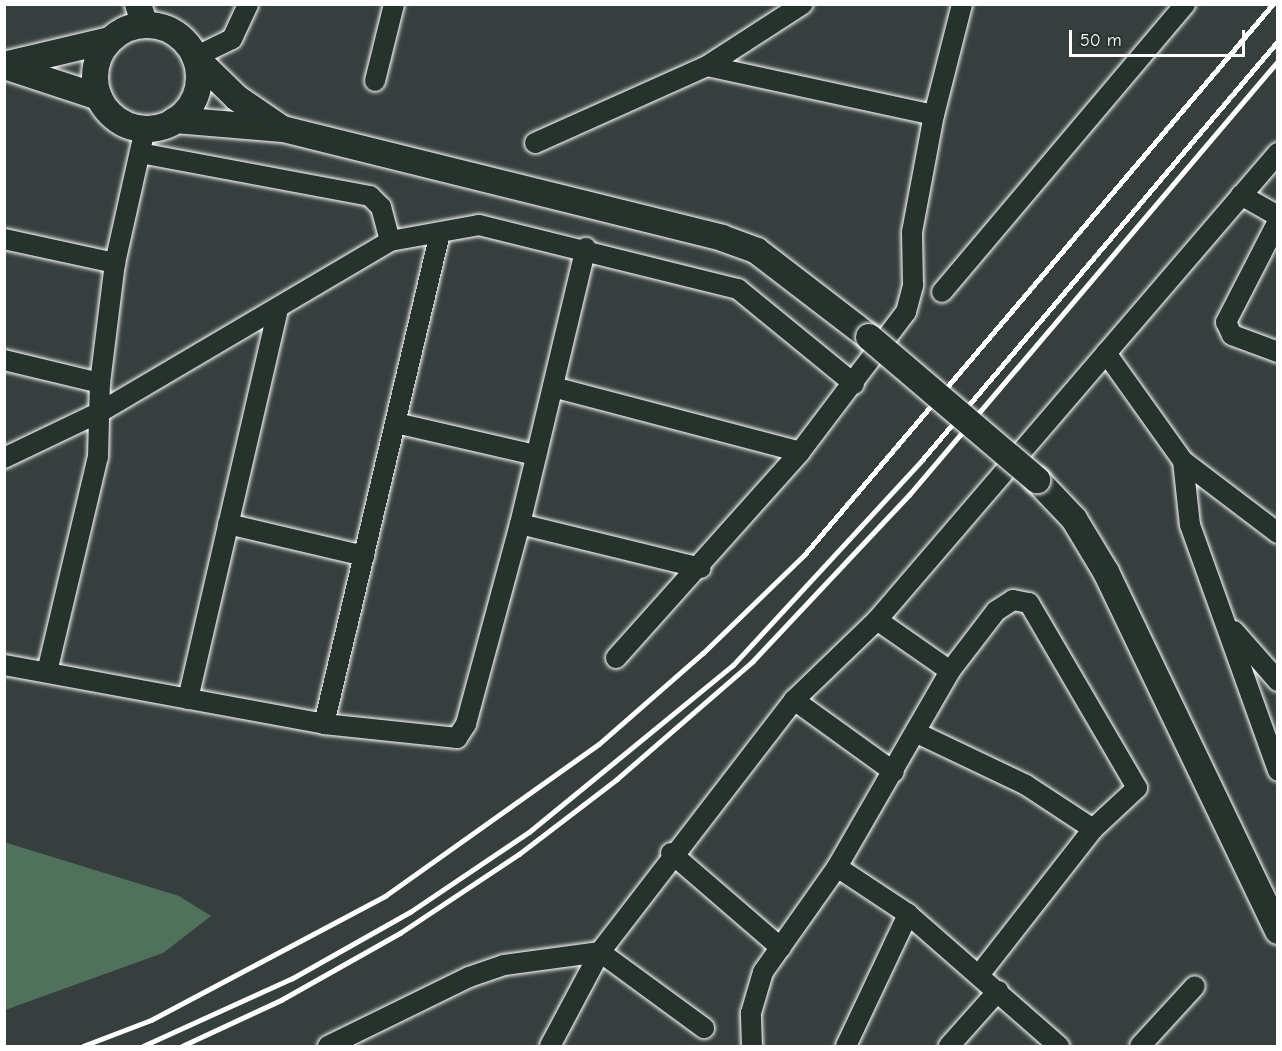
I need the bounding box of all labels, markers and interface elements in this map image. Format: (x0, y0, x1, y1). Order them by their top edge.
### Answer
scale bar (1072, 18, 1248, 56)
text: 50 m (1080, 30, 1122, 51)

